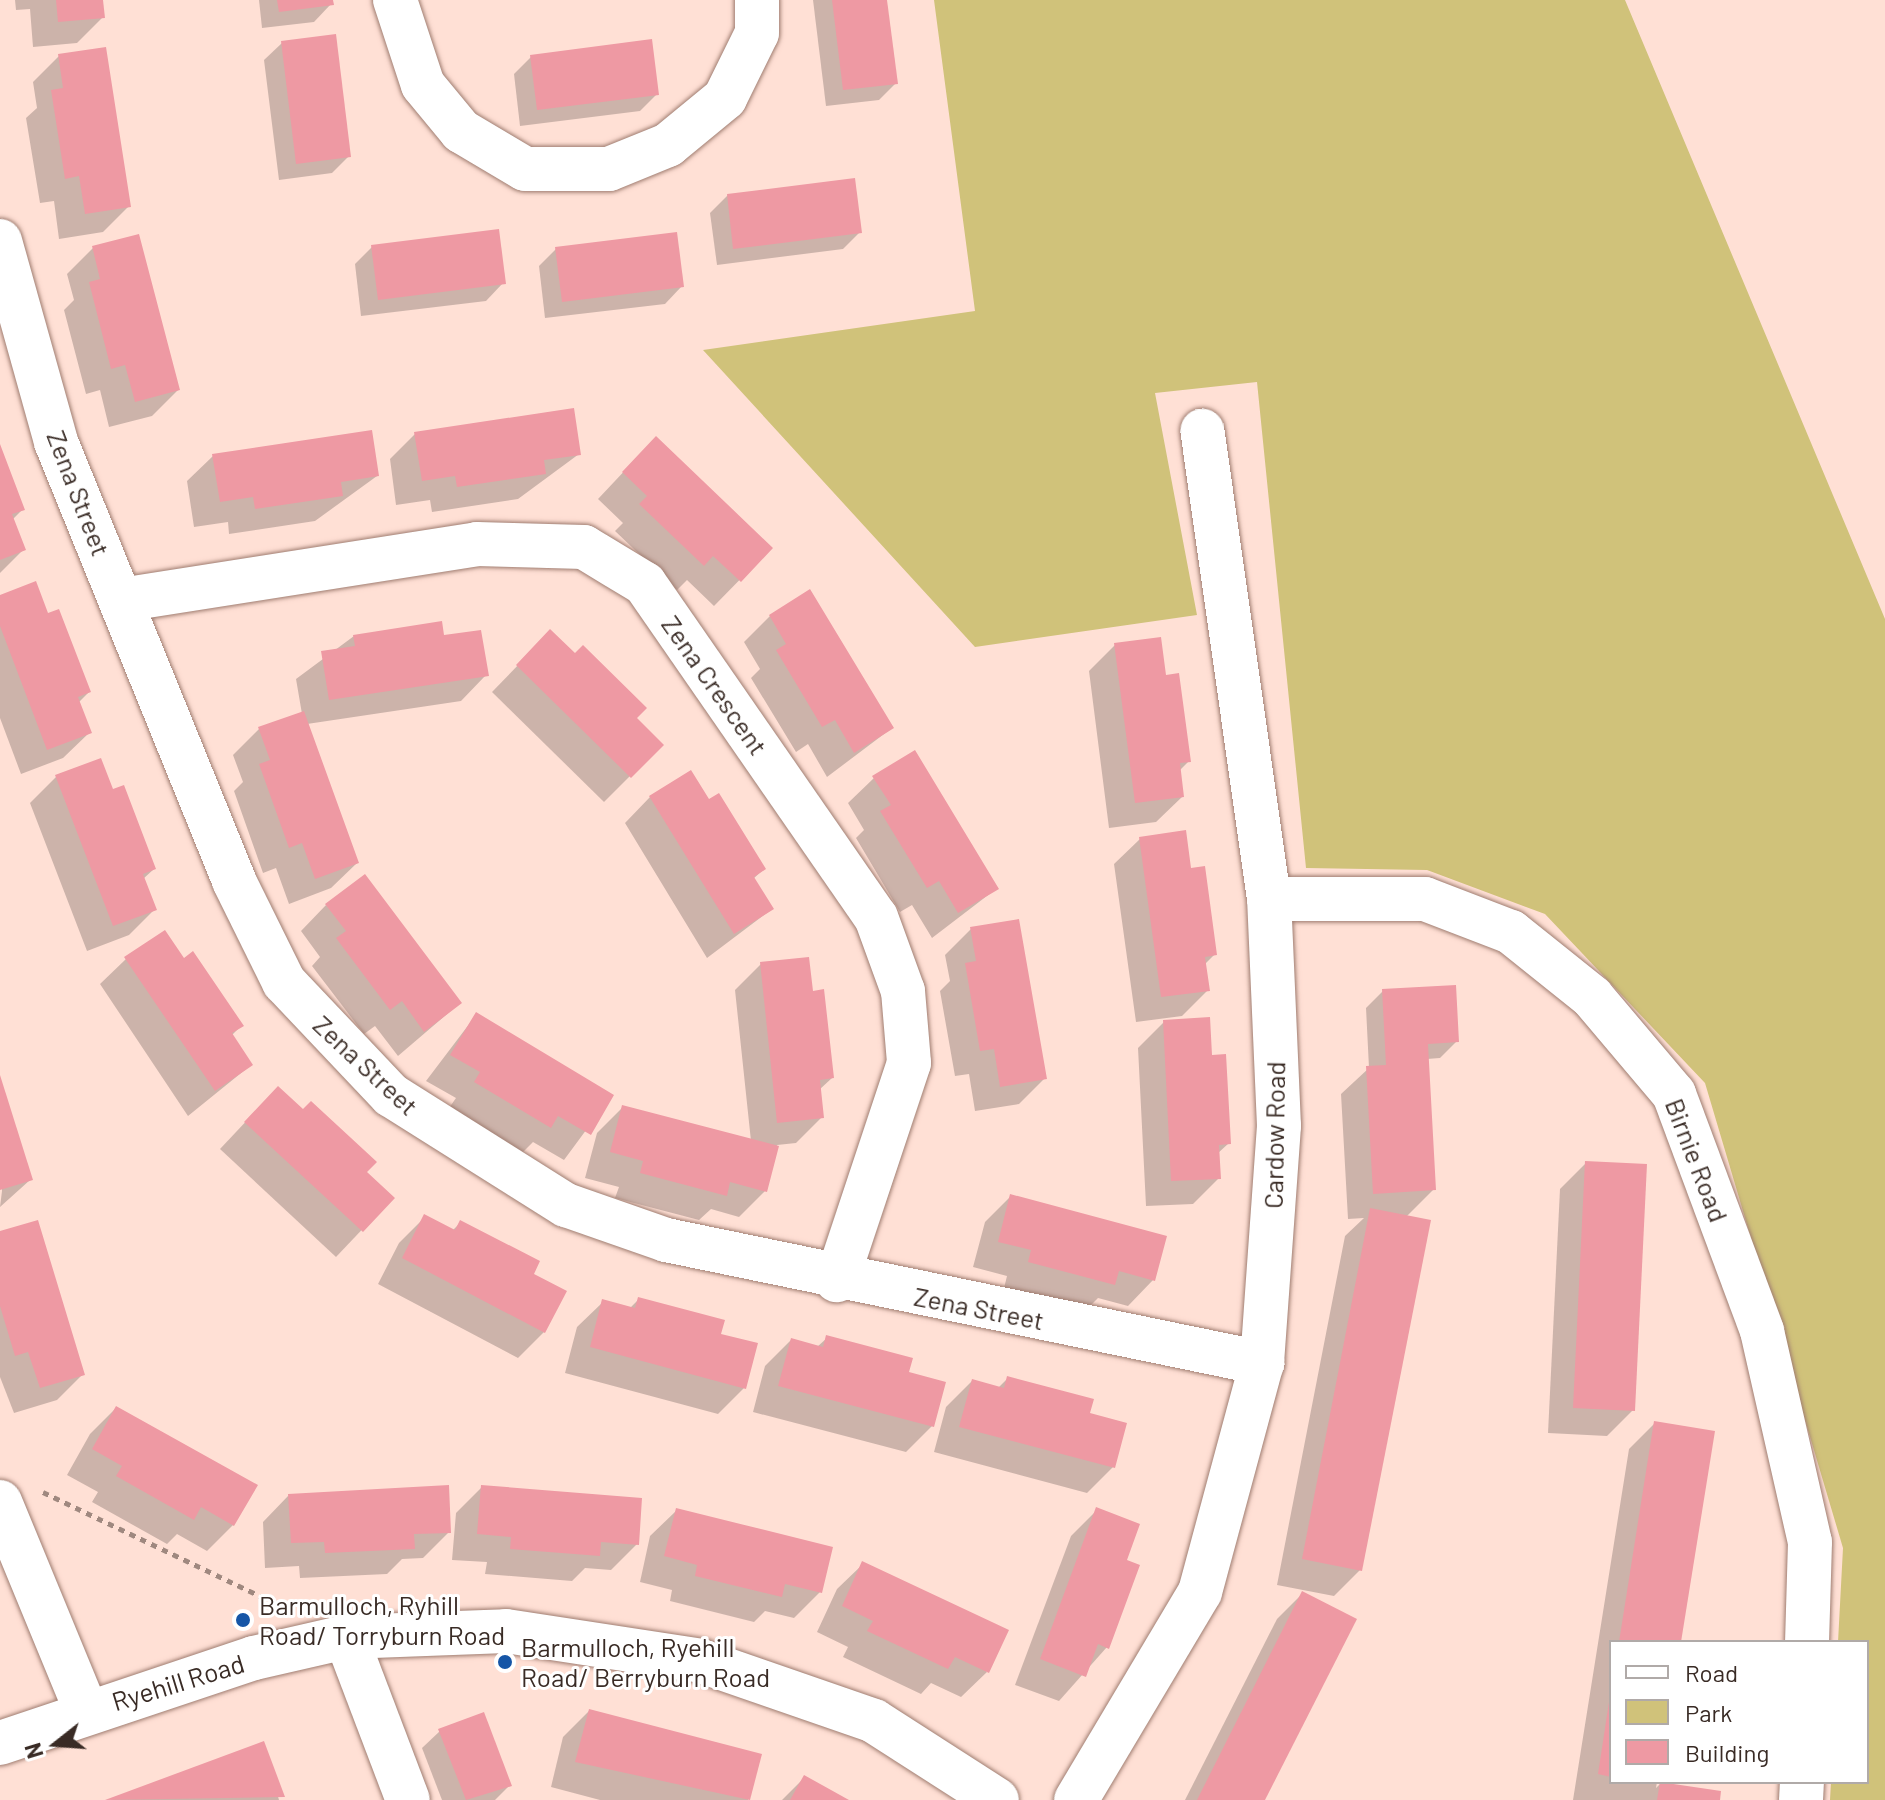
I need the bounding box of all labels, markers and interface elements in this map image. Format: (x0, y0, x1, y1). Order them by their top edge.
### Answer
street label: Zena Street (41, 426, 117, 560)
street label: Zena Crescent (656, 609, 774, 761)
street label: Zena Street (307, 1009, 425, 1121)
street label: Cardow Road (1257, 1061, 1291, 1209)
street label: Birnie Road (1659, 1094, 1735, 1226)
street label: Zena Street (911, 1280, 1047, 1336)
place label: Barmulloch, Ryhill Road/ Torryburn Road (259, 1589, 505, 1650)
marker: Barmulloch, Ryhill Road/ Torryburn Road (234, 1611, 252, 1629)
place label: Barmulloch, Ryehill Road/ Berryburn Road (521, 1631, 770, 1692)
legend (1609, 1640, 1869, 1784)
street label: Ryehill Road (108, 1647, 248, 1717)
marker: Barmulloch, Ryehill Road/ Berryburn Road (496, 1653, 514, 1671)
text: Road (1685, 1658, 1738, 1687)
text: Park (1685, 1698, 1732, 1727)
north arrow (16, 1704, 96, 1784)
text: Building (1685, 1738, 1769, 1767)
text: N (18, 1740, 48, 1762)

